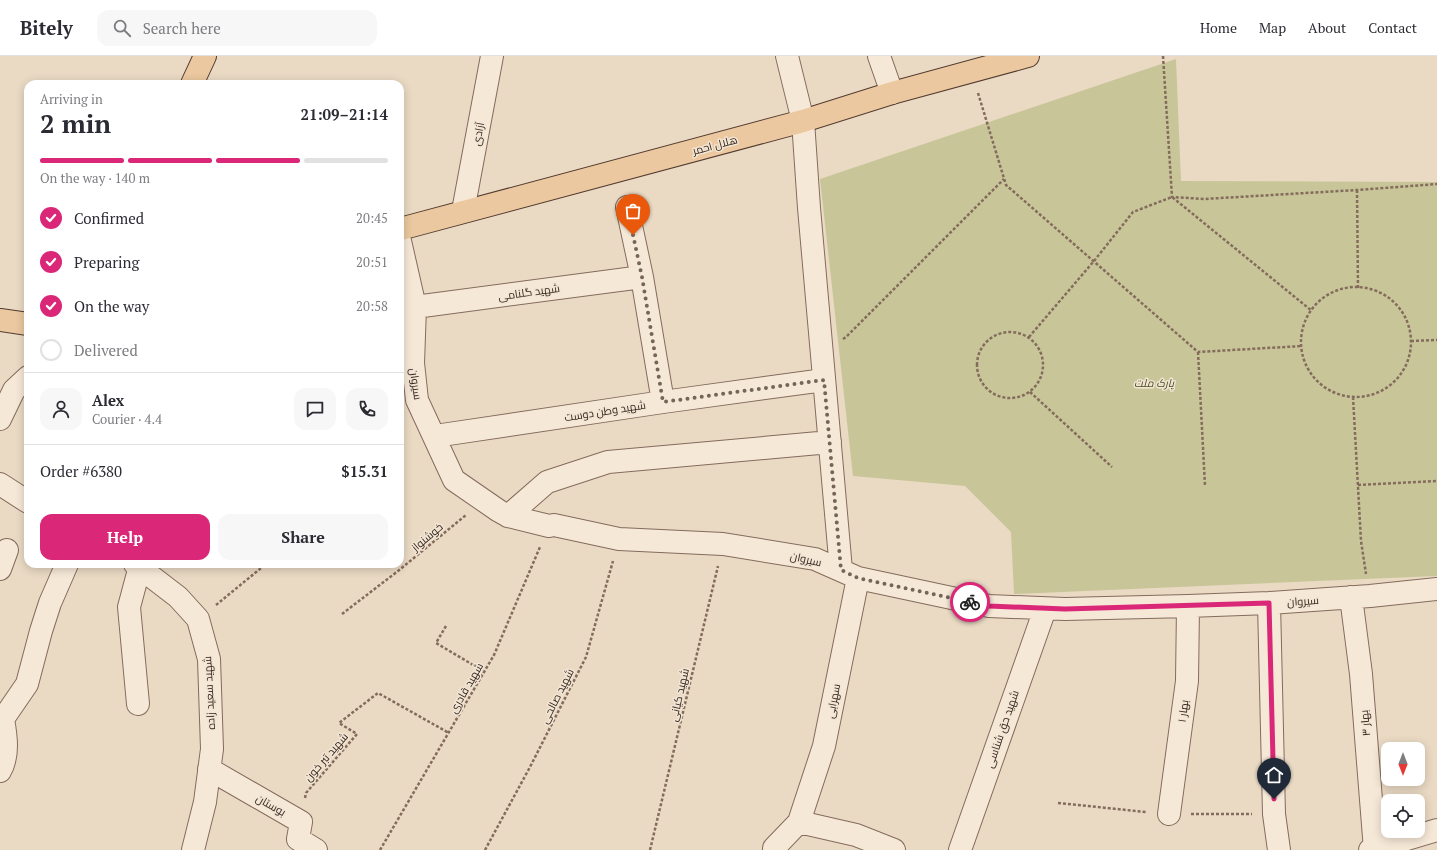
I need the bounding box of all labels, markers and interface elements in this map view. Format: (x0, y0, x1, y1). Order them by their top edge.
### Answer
search box (97, 10, 377, 46)
text: Bitely (20, 15, 73, 40)
icon: search (111, 17, 133, 39)
text: Search here (143, 18, 221, 38)
text: Home (1200, 18, 1237, 37)
text: Map (1259, 18, 1286, 37)
text: About (1308, 18, 1346, 37)
text: Contact (1368, 18, 1417, 37)
text: Arriving in (40, 90, 103, 108)
text: 21:09–21:14 (301, 104, 388, 124)
text: 2 min (40, 106, 111, 140)
street label: آزادی (469, 121, 487, 147)
street label: هلال احمر (690, 132, 739, 158)
text: On the way · 140 m (40, 169, 150, 187)
pin (616, 194, 650, 235)
icon: bag (622, 200, 644, 222)
icon: check (40, 207, 62, 229)
text: Confirmed (74, 208, 144, 228)
text: 20:45 (356, 209, 388, 227)
icon: check (40, 251, 62, 273)
text: Preparing (74, 252, 139, 272)
text: 20:51 (356, 253, 388, 271)
street label: شهید گلنامی (497, 281, 561, 303)
icon: check (40, 295, 62, 317)
text: On the way (74, 296, 149, 316)
text: 20:58 (356, 297, 388, 315)
text: Delivered (74, 340, 138, 360)
street label: سیروان (407, 367, 425, 401)
park label: پارک ملت (1134, 376, 1175, 391)
button: person (40, 388, 82, 430)
button: chat (294, 388, 336, 430)
button: phone (346, 388, 388, 430)
text: Alex (92, 390, 124, 410)
street label: شهید وطن دوست (563, 398, 647, 424)
text: Courier · 4.4 (92, 410, 162, 428)
text: Order #6380 (40, 461, 122, 481)
text: $15.31 (341, 461, 388, 481)
button: Help (40, 514, 210, 560)
button: Share (218, 514, 388, 560)
street label: خوشنواز (408, 520, 446, 555)
street label: سیروان (789, 549, 823, 569)
courier (950, 582, 990, 622)
icon: bike (959, 591, 981, 613)
street label: سیروان (1287, 593, 1319, 609)
street label: شهید سعید زاده (200, 656, 218, 730)
street label: شهید قادری (446, 660, 486, 716)
street label: شهید صالحی (537, 666, 577, 726)
street label: شهید کیانی (666, 667, 692, 723)
street label: سهرابی (823, 682, 843, 720)
street label: شهید حق شناسی (982, 688, 1022, 770)
street label: بهار ۱ (1175, 699, 1191, 723)
street label: بهار ۳ (1357, 709, 1373, 737)
street label: شهید تبر خون (301, 730, 351, 784)
north arrow (1381, 742, 1425, 786)
map controls (1381, 742, 1425, 838)
pin (1257, 758, 1291, 799)
icon: home (1263, 764, 1285, 786)
street label: بوستان (254, 791, 288, 819)
button: locate (1381, 794, 1425, 838)

